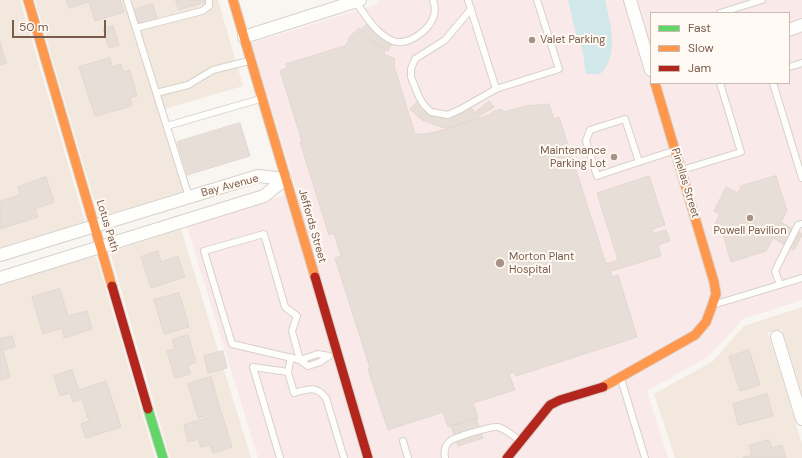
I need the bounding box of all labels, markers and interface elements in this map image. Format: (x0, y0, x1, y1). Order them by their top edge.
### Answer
scale bar (14, 12, 108, 38)
legend (650, 12, 790, 84)
text: 50 m (19, 19, 48, 35)
text: Fast (688, 20, 711, 36)
place label: Valet Parking (540, 33, 605, 47)
marker: Valet Parking (527, 35, 537, 45)
text: Slow (688, 40, 714, 56)
text: Jam (688, 60, 711, 76)
place label: Maintenance Parking Lot (540, 144, 606, 170)
street label: Pinellas Street (668, 147, 702, 219)
marker: Maintenance Parking Lot (609, 152, 619, 162)
street label: Bay Avenue (200, 172, 260, 200)
street label: Jeffords Street (295, 188, 329, 264)
street label: Lotus Path (93, 198, 121, 254)
marker: Powell Pavilion (745, 213, 755, 223)
place label: Powell Pavilion (714, 224, 786, 238)
place label: Morton Plant Hospital (509, 250, 574, 276)
marker: Morton Plant Hospital (494, 257, 506, 269)

